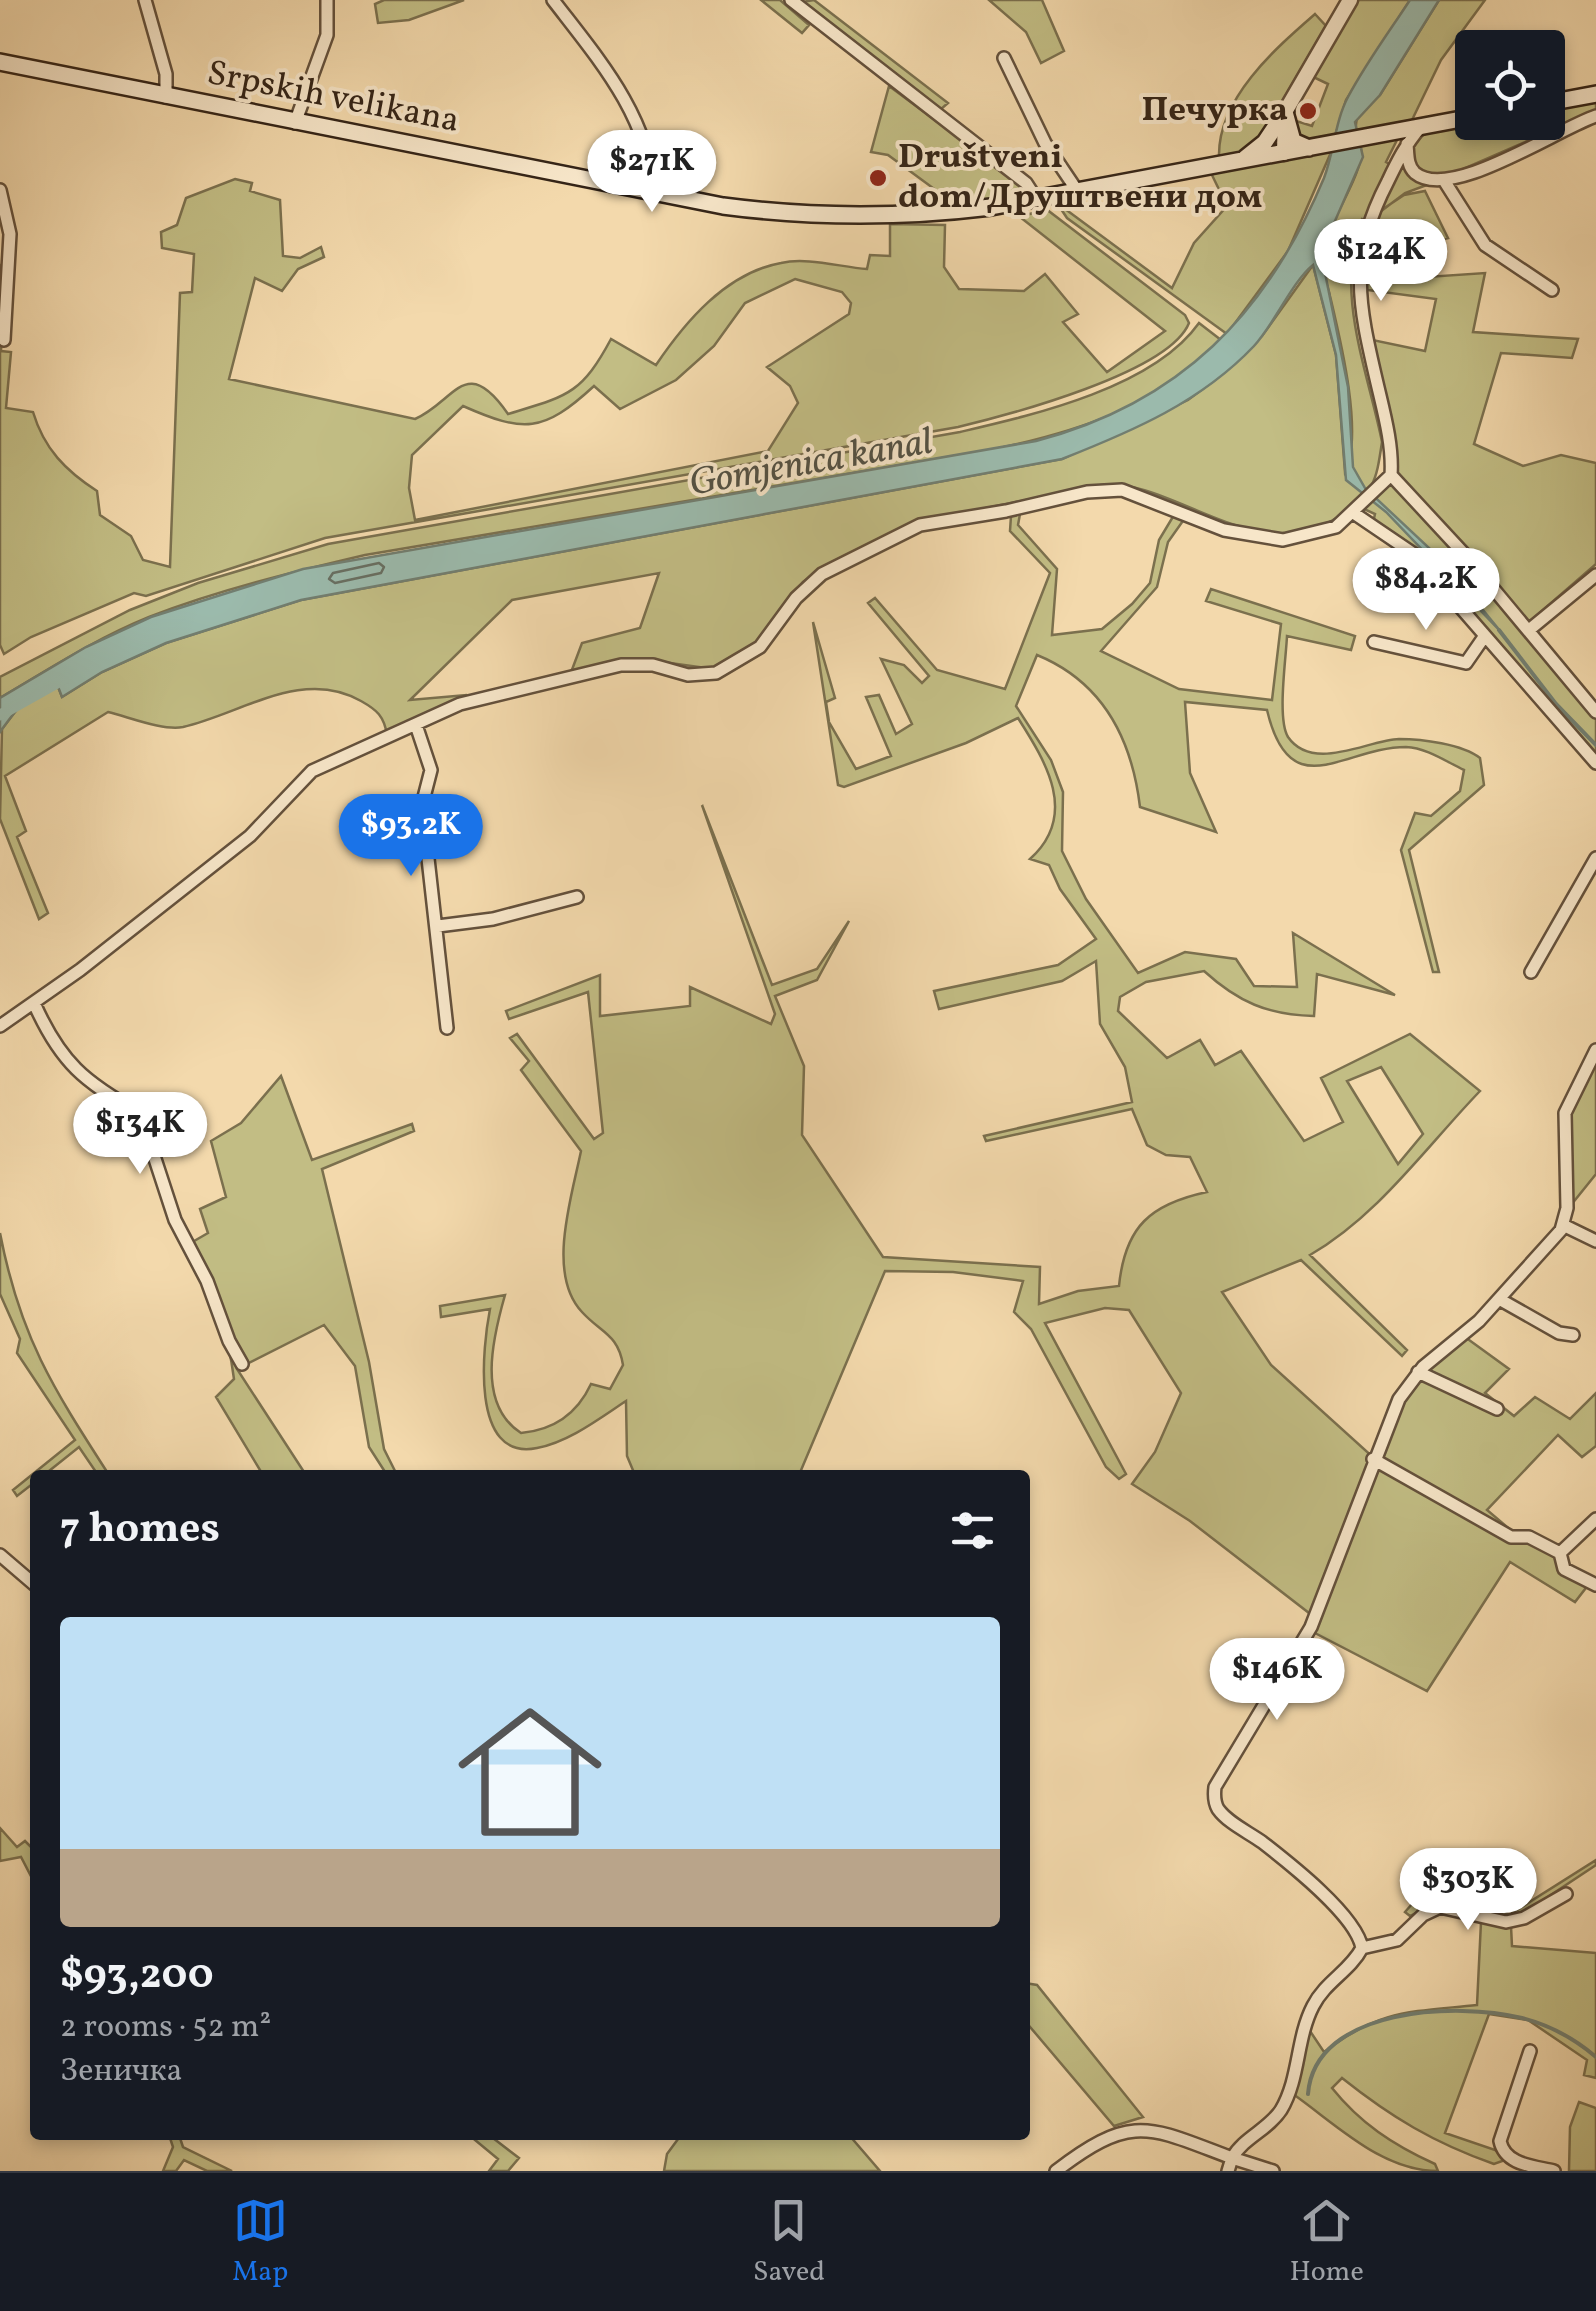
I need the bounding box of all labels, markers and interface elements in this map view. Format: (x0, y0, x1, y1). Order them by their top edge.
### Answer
map controls (1455, 30, 1565, 140)
button: locate (1455, 30, 1565, 140)
street label: Srpskih velikana (203, 50, 463, 146)
place label: Печурка (1141, 87, 1288, 135)
marker: Печурка (1297, 100, 1319, 122)
pin: $271K (582, 130, 722, 215)
place label: Društveni dom/Друштвени дом (898, 134, 1262, 222)
text: $271K (609, 140, 695, 184)
marker: Društveni dom/Друштвени дом (867, 167, 889, 189)
pin: $124K (1311, 219, 1451, 304)
text: $124K (1336, 229, 1426, 273)
water label: Gomjenica kanal (685, 417, 937, 511)
pin: $84.2K (1345, 548, 1507, 633)
text: $84.2K (1375, 558, 1477, 602)
pin: $93.2K (330, 794, 492, 879)
text: $93.2K (361, 804, 461, 848)
pin: $134K (70, 1092, 210, 1177)
text: $134K (95, 1102, 185, 1146)
text: 7 homes (60, 1501, 220, 1560)
icon: filters (945, 1503, 1000, 1558)
pin: $146K (1207, 1638, 1347, 1723)
text: $146K (1232, 1648, 1322, 1692)
icon: home (440, 1682, 620, 1862)
pin: $303K (1398, 1848, 1538, 1933)
text: $303K (1422, 1858, 1514, 1902)
text: $93,200 (60, 1947, 214, 2006)
text: 2 rooms · 52 m² (60, 2006, 271, 2050)
text: Зеничка (60, 2050, 183, 2094)
tab: Map (232, 2193, 288, 2292)
tab: Saved (753, 2193, 825, 2292)
tab: Home (1290, 2193, 1364, 2292)

